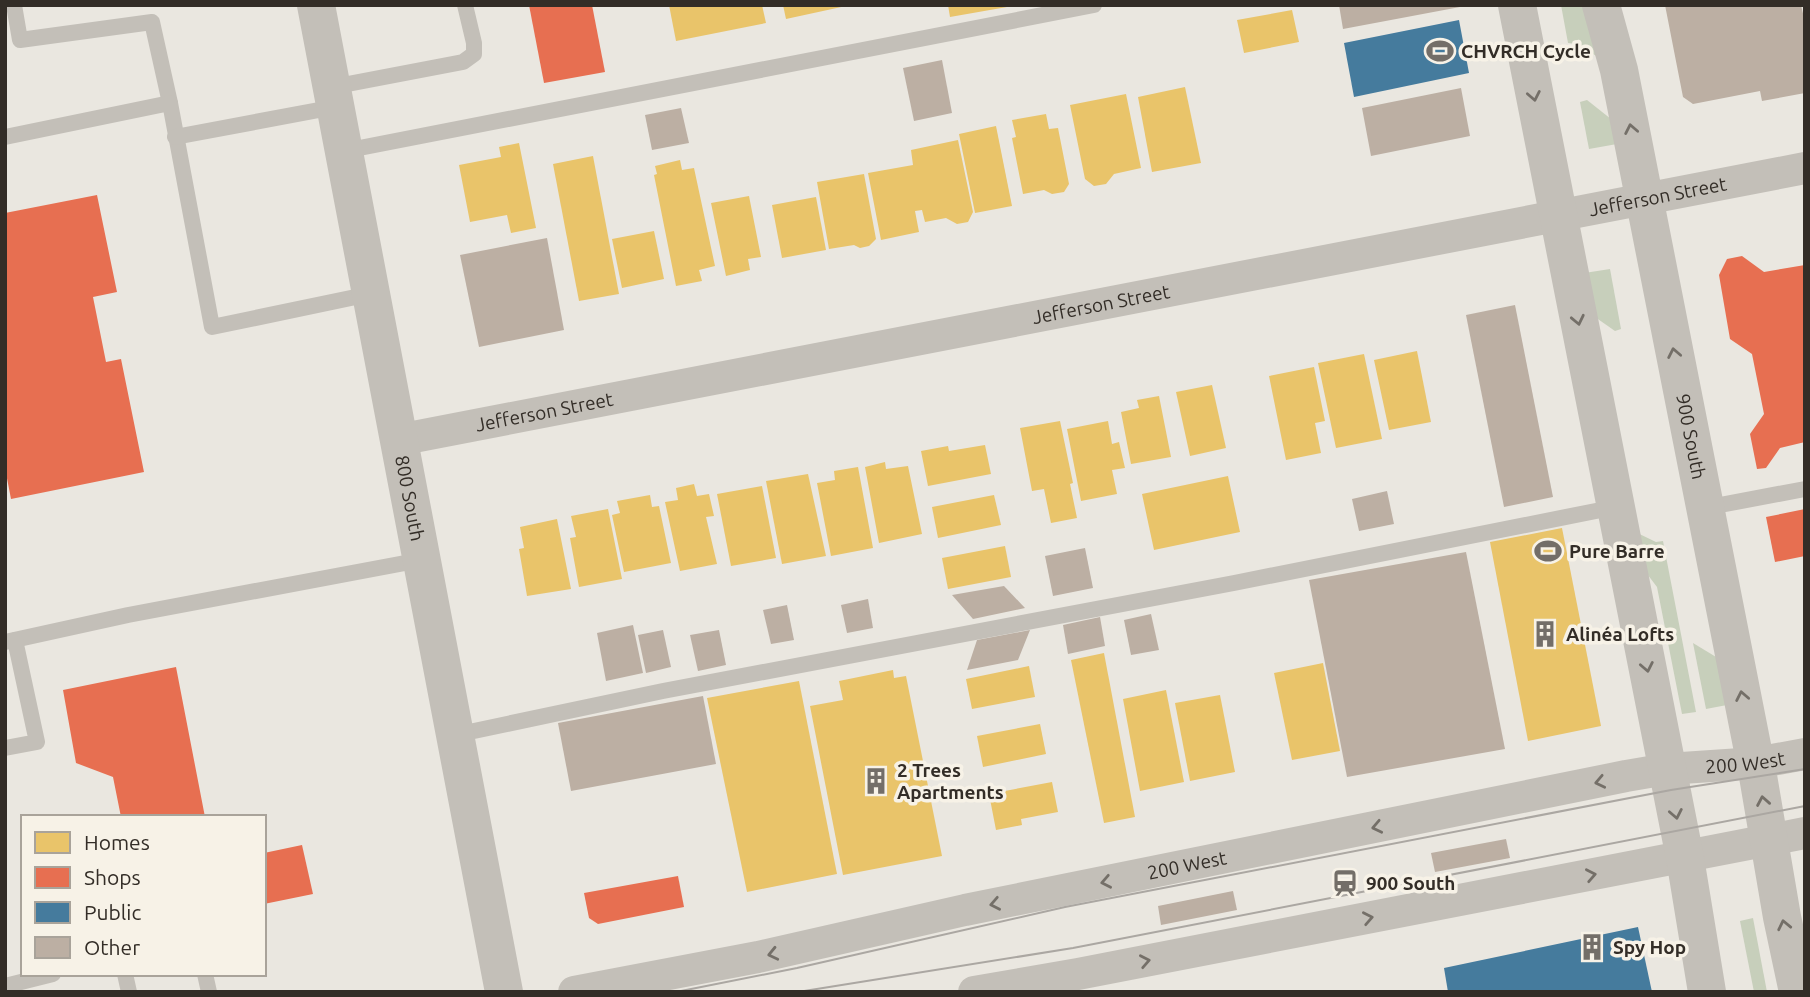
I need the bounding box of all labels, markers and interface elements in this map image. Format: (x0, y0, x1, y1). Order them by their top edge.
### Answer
sports icon: CHVRCH Cycle (1425, 36, 1455, 66)
place label: CHVRCH Cycle (1461, 40, 1591, 62)
one-way arrow (1526, 90, 1541, 102)
one-way arrow (1624, 123, 1639, 135)
street label: Jefferson Street (1587, 172, 1729, 221)
street label: Jefferson Street (1030, 280, 1172, 328)
one-way arrow (1569, 314, 1584, 326)
one-way arrow (1667, 347, 1682, 359)
street label: Jefferson Street (474, 388, 615, 436)
street label: 900 South (1672, 392, 1710, 481)
street label: 800 South (391, 453, 429, 543)
sports icon: Pure Barre (1533, 536, 1563, 566)
place label: Pure Barre (1569, 540, 1665, 562)
building icon: Alinéa Lofts (1530, 619, 1560, 649)
place label: Alinéa Lofts (1566, 623, 1674, 645)
one-way arrow (1639, 661, 1654, 673)
one-way arrow (1735, 690, 1750, 702)
street label: 200 West (1705, 747, 1787, 777)
place label: 2 Trees Apartments (897, 759, 1004, 803)
building icon: 2 Trees Apartments (861, 766, 891, 796)
one-way arrow (1594, 773, 1606, 788)
one-way arrow (1756, 795, 1771, 807)
one-way arrow (1668, 808, 1683, 820)
legend (21, 815, 266, 976)
one-way arrow (1371, 819, 1383, 834)
text: Homes (84, 830, 150, 854)
street label: 200 West (1146, 846, 1229, 884)
text: Shops (84, 865, 141, 889)
station icon: 900 South (1330, 868, 1360, 898)
one-way arrow (1586, 868, 1597, 883)
place label: 900 South (1366, 872, 1455, 894)
one-way arrow (1100, 874, 1112, 889)
one-way arrow (989, 896, 1001, 911)
text: Public (84, 900, 141, 924)
one-way arrow (1362, 911, 1374, 926)
one-way arrow (1778, 919, 1793, 931)
building icon: Spy Hop (1577, 932, 1607, 962)
text: Other (84, 935, 140, 959)
place label: Spy Hop (1613, 936, 1686, 958)
one-way arrow (767, 945, 779, 960)
one-way arrow (1139, 955, 1151, 970)

